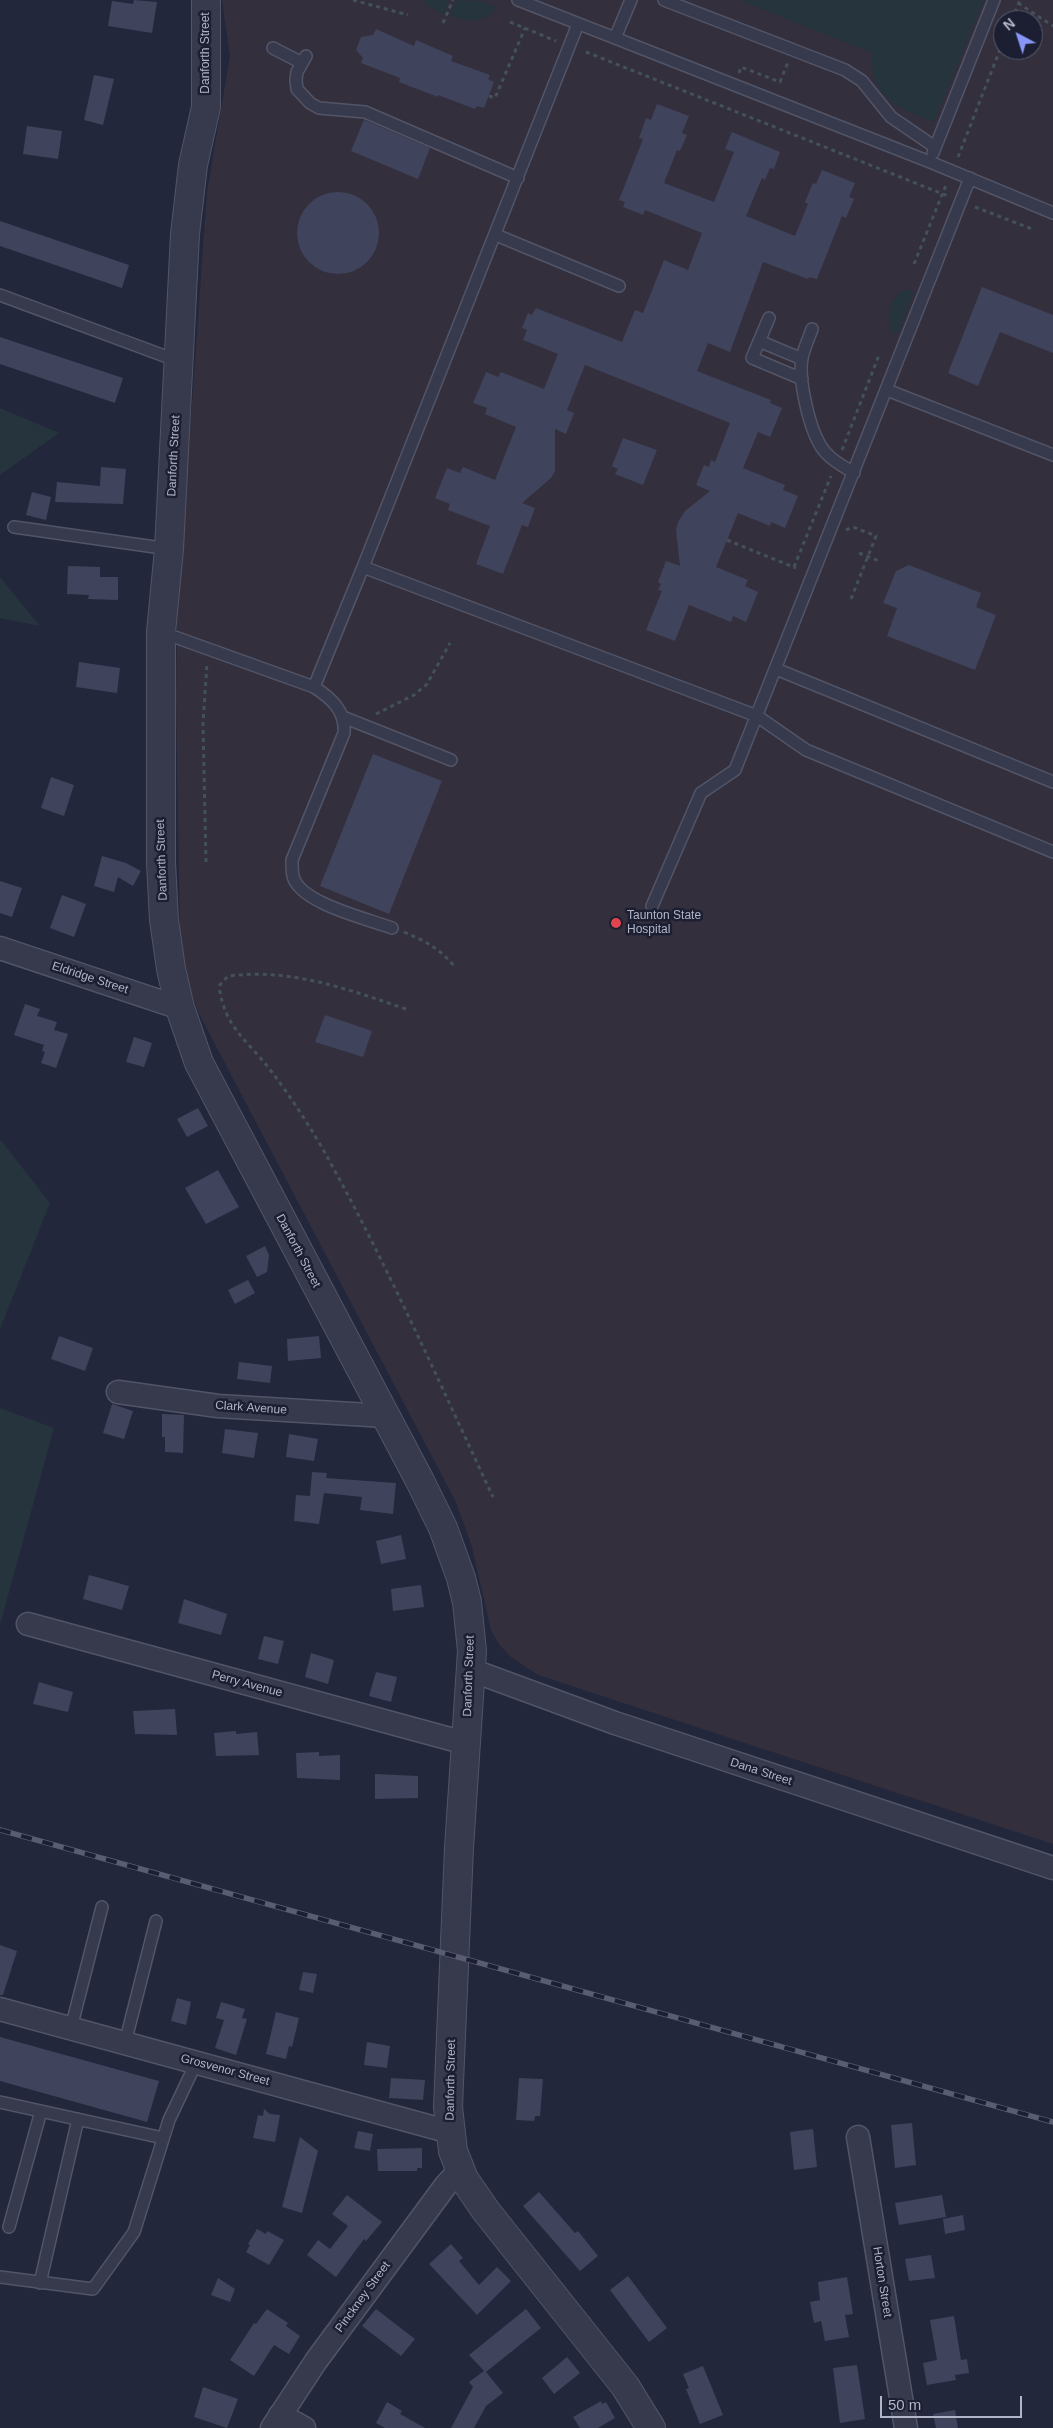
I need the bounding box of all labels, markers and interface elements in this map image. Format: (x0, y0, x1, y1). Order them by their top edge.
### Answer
north arrow (993, 10, 1043, 60)
street label: Danforth Street (199, 12, 213, 94)
text: N (1000, 15, 1018, 34)
street label: Danforth Street (165, 415, 183, 497)
street label: Danforth Street (153, 819, 171, 901)
place label: Taunton State Hospital (627, 909, 701, 937)
marker: Taunton State Hospital (609, 916, 623, 930)
street label: Eldridge Street (50, 959, 130, 997)
street label: Danforth Street (273, 1212, 323, 1290)
street label: Clark Avenue (215, 1398, 287, 1418)
street label: Danforth Street (460, 1635, 478, 1717)
street label: Perry Avenue (210, 1668, 284, 1700)
street label: Dana Street (728, 1755, 794, 1789)
street label: Danforth Street (443, 2039, 459, 2121)
street label: Grosvenor Street (179, 2051, 271, 2089)
street label: Horton Street (869, 2246, 895, 2318)
street label: Pinckney Street (332, 2259, 394, 2335)
scale bar (883, 2386, 1026, 2418)
text: 50 m (888, 2396, 921, 2413)

